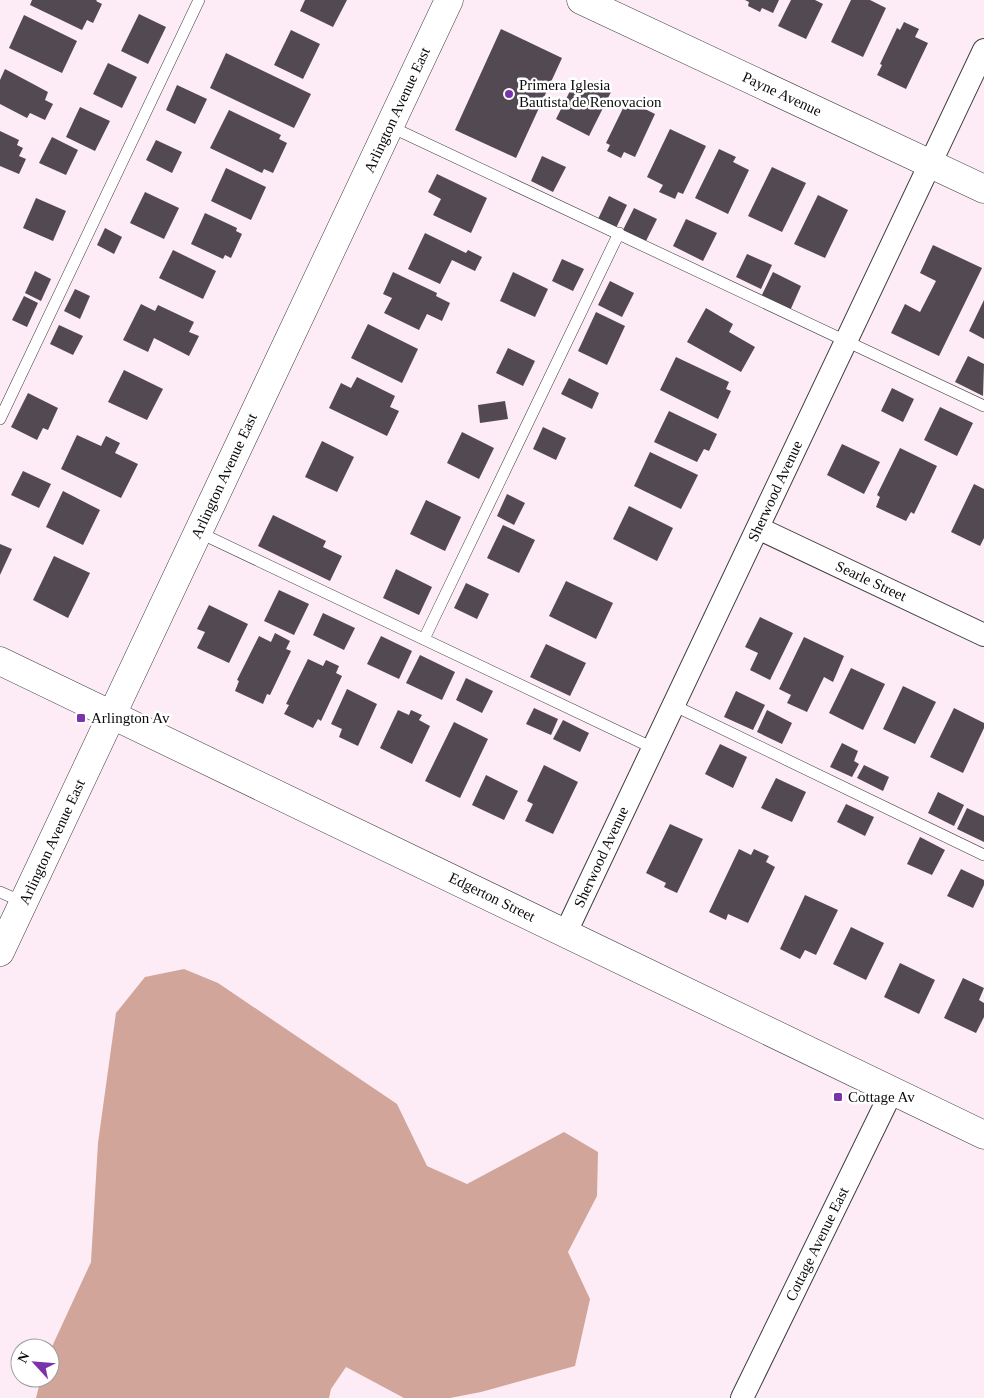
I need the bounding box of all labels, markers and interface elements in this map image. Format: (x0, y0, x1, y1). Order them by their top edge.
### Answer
street label: Arlington Avenue East (361, 44, 433, 175)
street label: Payne Avenue (740, 69, 824, 119)
place label: Primera Iglesia Bautista de Renovacion (519, 77, 662, 110)
marker: Primera Iglesia Bautista de Renovacion (503, 88, 515, 100)
street label: Arlington Avenue East (188, 410, 260, 541)
street label: Sherwood Avenue (745, 438, 805, 544)
street label: Searle Street (833, 558, 910, 605)
place label: Arlington Av (91, 710, 170, 726)
marker: Arlington Av (75, 712, 87, 724)
street label: Arlington Avenue East (16, 776, 88, 907)
street label: Sherwood Avenue (571, 804, 631, 910)
street label: Edgerton Street (446, 869, 538, 925)
place label: Cottage Av (848, 1089, 915, 1105)
marker: Cottage Av (832, 1091, 844, 1103)
street label: Cottage Avenue East (782, 1184, 852, 1304)
north arrow (10, 1338, 60, 1388)
text: N (15, 1350, 33, 1365)

